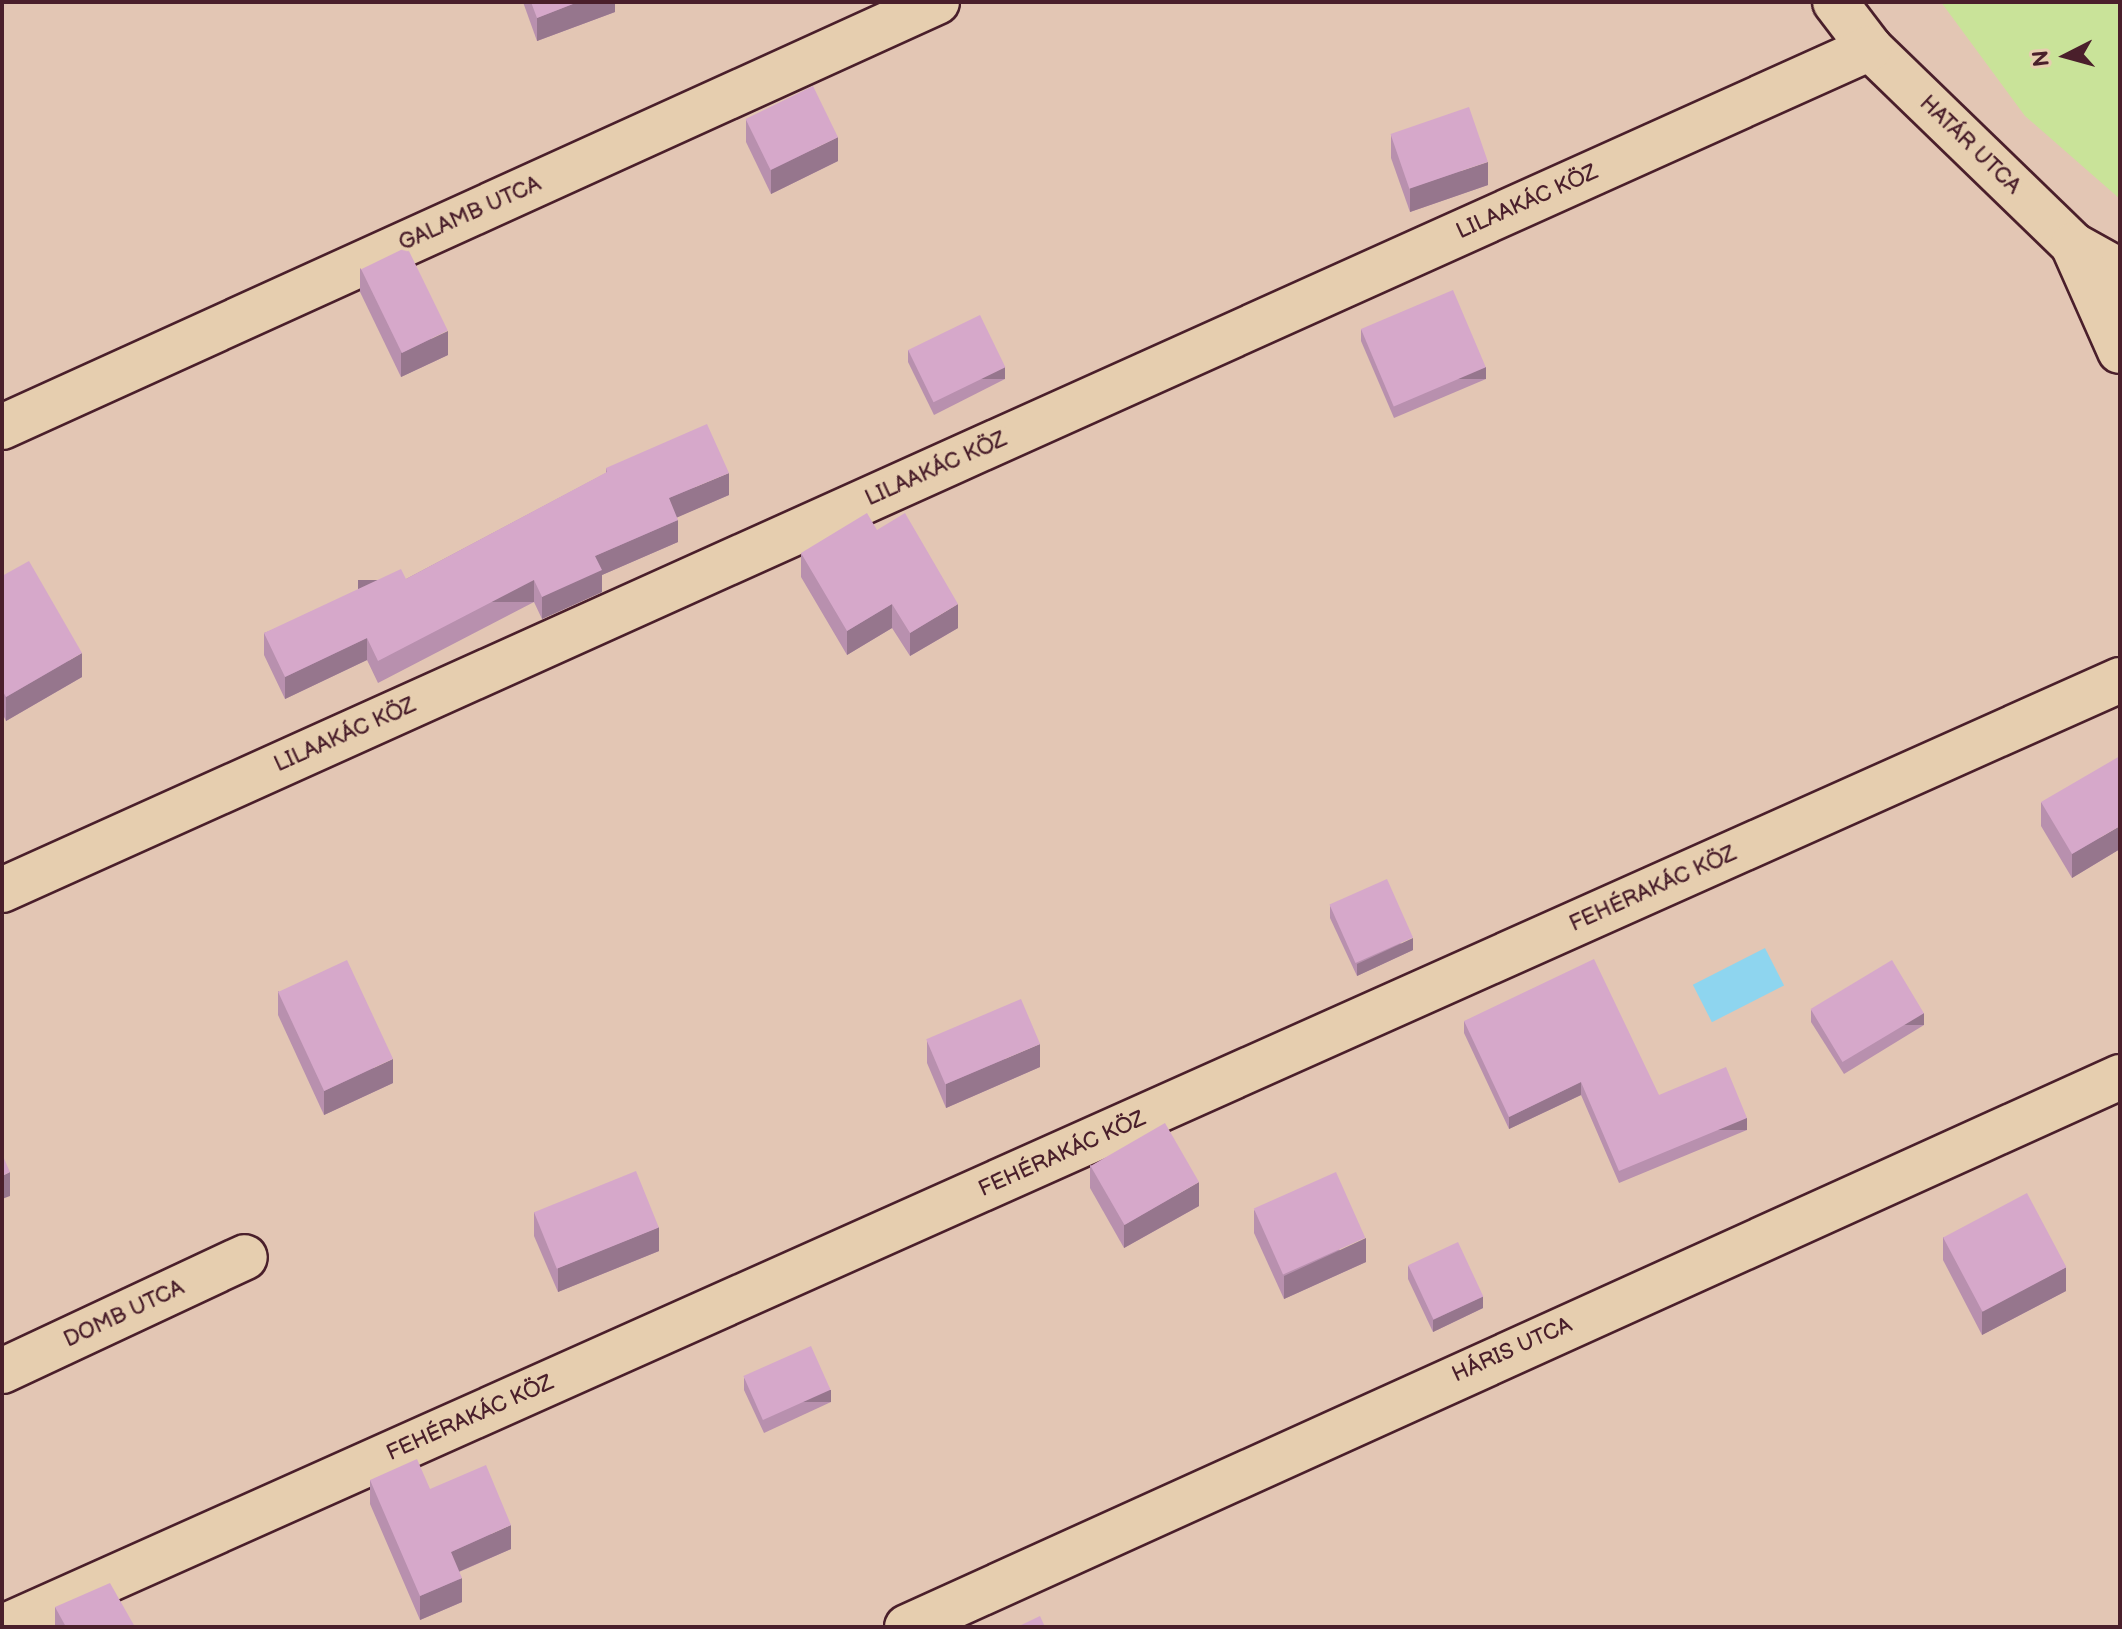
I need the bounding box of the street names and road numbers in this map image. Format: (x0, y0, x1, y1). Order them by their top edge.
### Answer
street label: HATÁR UTCA (1914, 90, 2026, 200)
street label: LILAAKÁC KÖZ (1452, 159, 1602, 245)
street label: GALAMB UTCA (395, 171, 545, 257)
street label: LILAAKÁC KÖZ (861, 426, 1011, 512)
street label: LILAAKÁC KÖZ (270, 692, 420, 778)
street label: FEHÉRAKÁC KÖZ (1565, 840, 1741, 938)
street label: FEHÉRAKÁC KÖZ (974, 1105, 1150, 1203)
street label: DOMB UTCA (60, 1275, 188, 1353)
street label: HÁRIS UTCA (1448, 1312, 1576, 1388)
street label: FEHÉRAKÁC KÖZ (382, 1369, 558, 1467)

